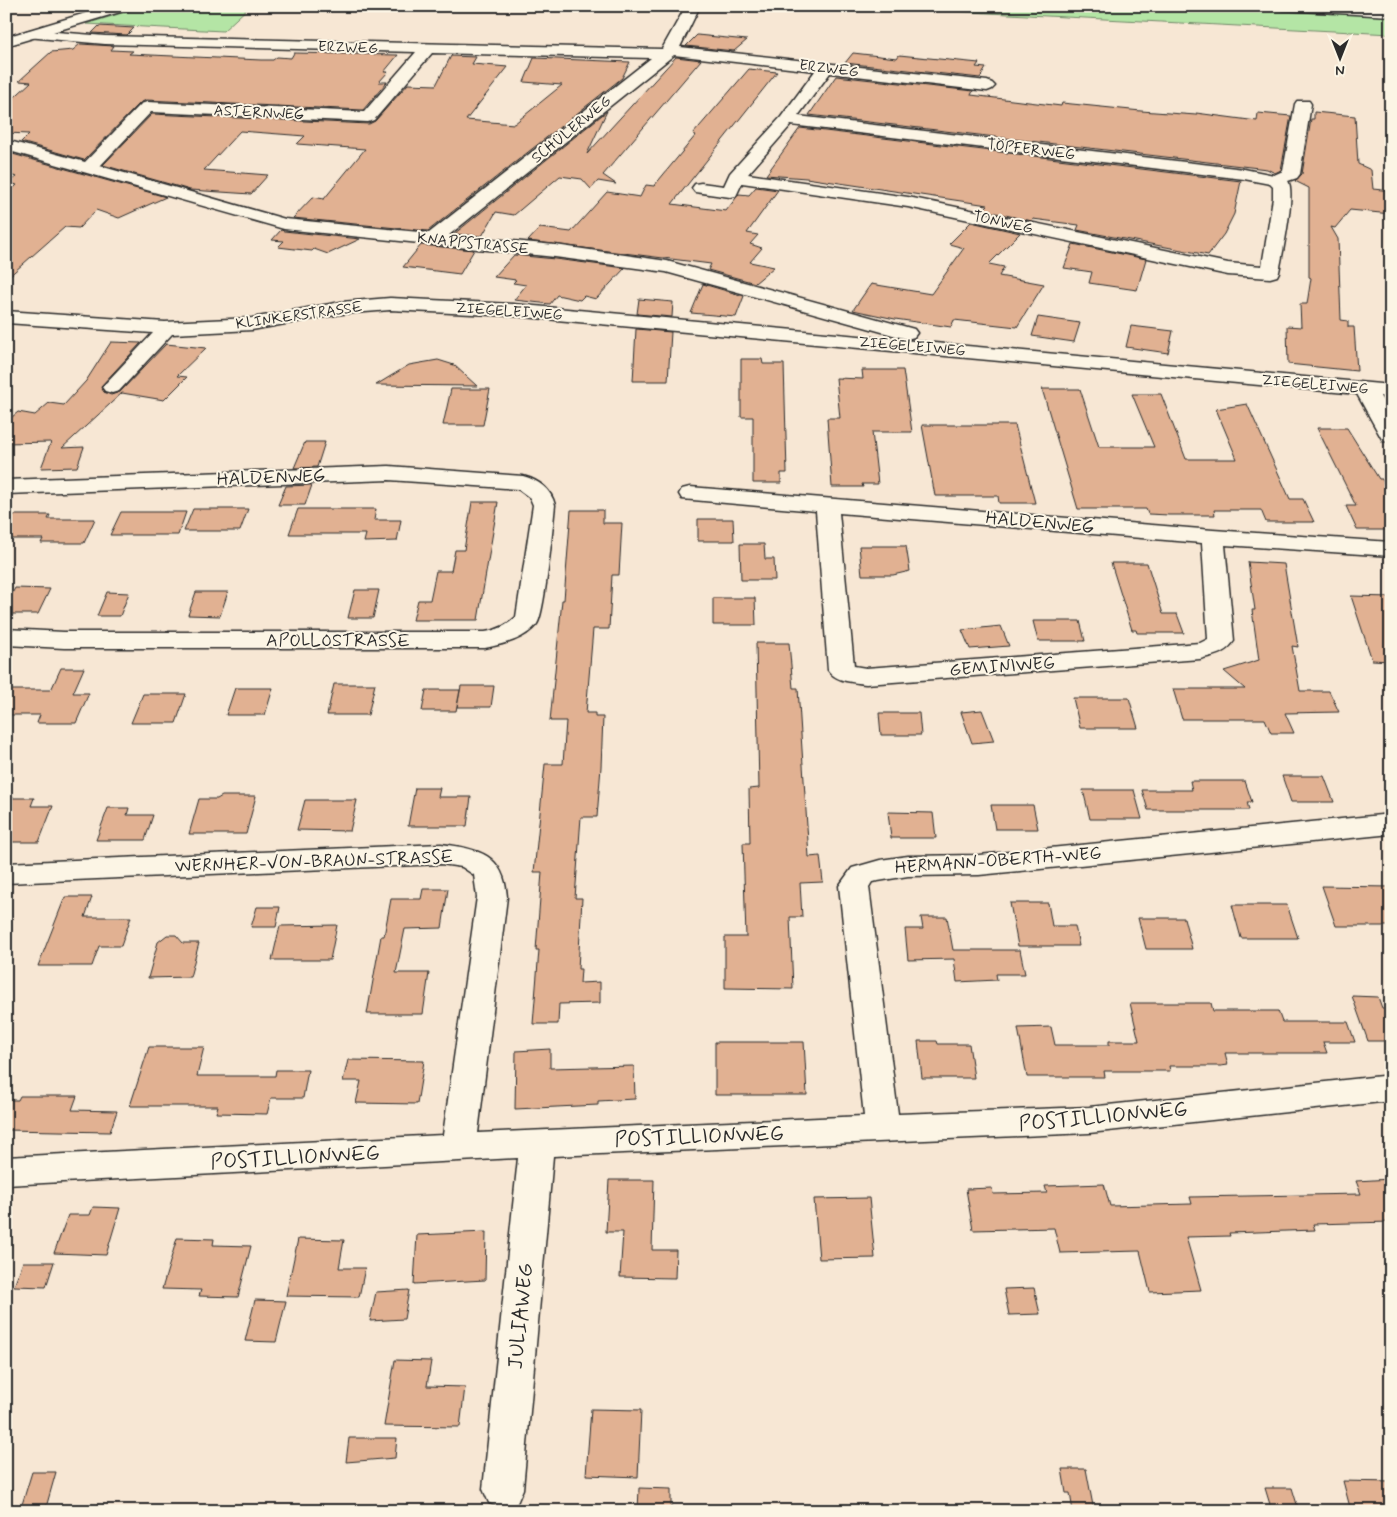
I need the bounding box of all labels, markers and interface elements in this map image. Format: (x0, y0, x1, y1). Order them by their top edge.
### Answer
north arrow (1314, 32, 1364, 82)
street label: ERZWEG (318, 37, 378, 59)
street label: ERZWEG (798, 55, 860, 83)
text: N (1335, 61, 1345, 79)
street label: SCHÜLERWEG (528, 91, 616, 168)
street label: ASTERNWEG (213, 101, 305, 125)
street label: TÖPFERWEG (986, 135, 1076, 165)
street label: TONWEG (971, 207, 1035, 239)
street label: KNAPPSTRASSE (416, 228, 530, 260)
street label: KLINKERSTRASSE (235, 297, 364, 335)
street label: ZIEGELEIWEG (455, 298, 563, 326)
street label: ZIEGELEIWEG (858, 332, 966, 362)
street label: ZIEGELEIWEG (1261, 370, 1369, 400)
street label: HALDENWEG (216, 464, 326, 492)
street label: HALDENWEG (985, 506, 1095, 540)
street label: APOLLOSTRASSE (266, 629, 410, 653)
street label: GEMINIWEG (949, 651, 1056, 683)
street label: HERMANN-OBERTH-WEG (894, 842, 1102, 880)
street label: WERNHER-VON-BRAUN-STRASSE (174, 845, 454, 879)
street label: POSTILLIONWEG (1018, 1096, 1189, 1138)
street label: POSTILLIONWEG (614, 1120, 784, 1154)
street label: POSTILLIONWEG (210, 1140, 380, 1176)
street label: JULIAWEG (502, 1262, 540, 1371)

